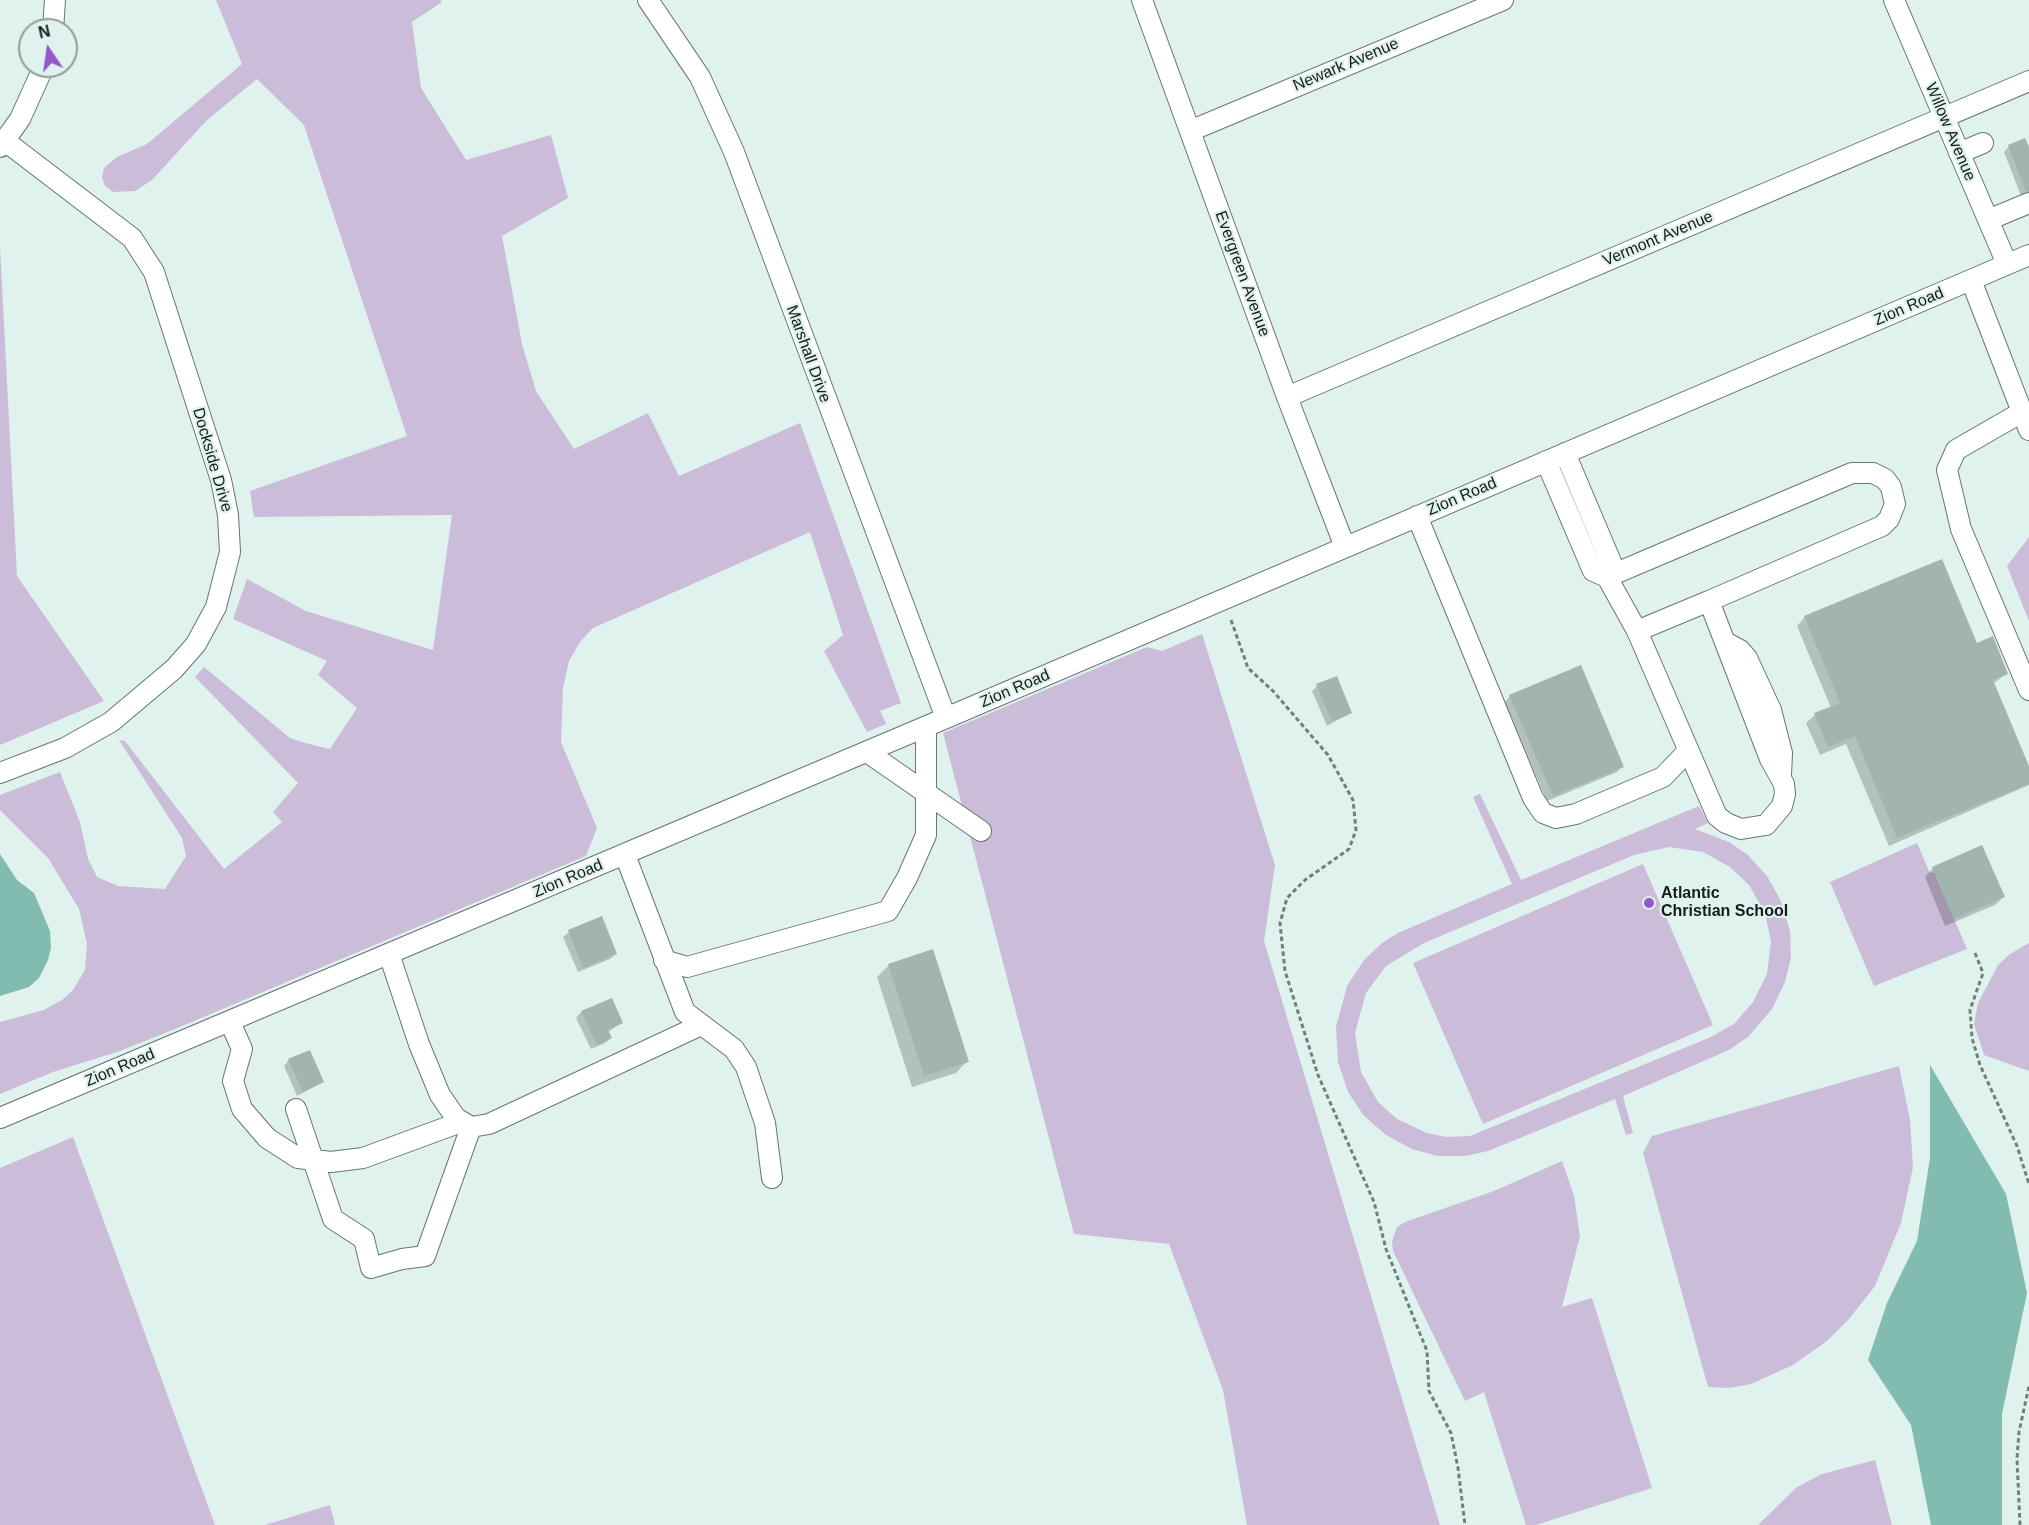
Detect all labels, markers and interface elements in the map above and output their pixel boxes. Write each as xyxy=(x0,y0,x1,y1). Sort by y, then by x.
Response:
north arrow xyxy=(18,18,78,78)
text: N xyxy=(37,22,52,42)
street label: Newark Avenue xyxy=(1290,34,1402,96)
street label: Willow Avenue xyxy=(1921,80,1979,184)
street label: Vermont Avenue xyxy=(1600,207,1716,271)
street label: Evergreen Avenue xyxy=(1210,209,1274,339)
street label: Zion Road xyxy=(1871,284,1947,330)
street label: Marshall Drive xyxy=(781,303,835,405)
street label: Dockside Drive xyxy=(188,406,236,514)
street label: Zion Road xyxy=(1424,474,1500,520)
street label: Zion Road xyxy=(977,666,1053,712)
street label: Zion Road xyxy=(530,856,606,902)
place label: Atlantic Christian School xyxy=(1661,884,1788,922)
marker: Atlantic Christian School xyxy=(1642,896,1656,910)
street label: Zion Road xyxy=(82,1045,158,1091)

